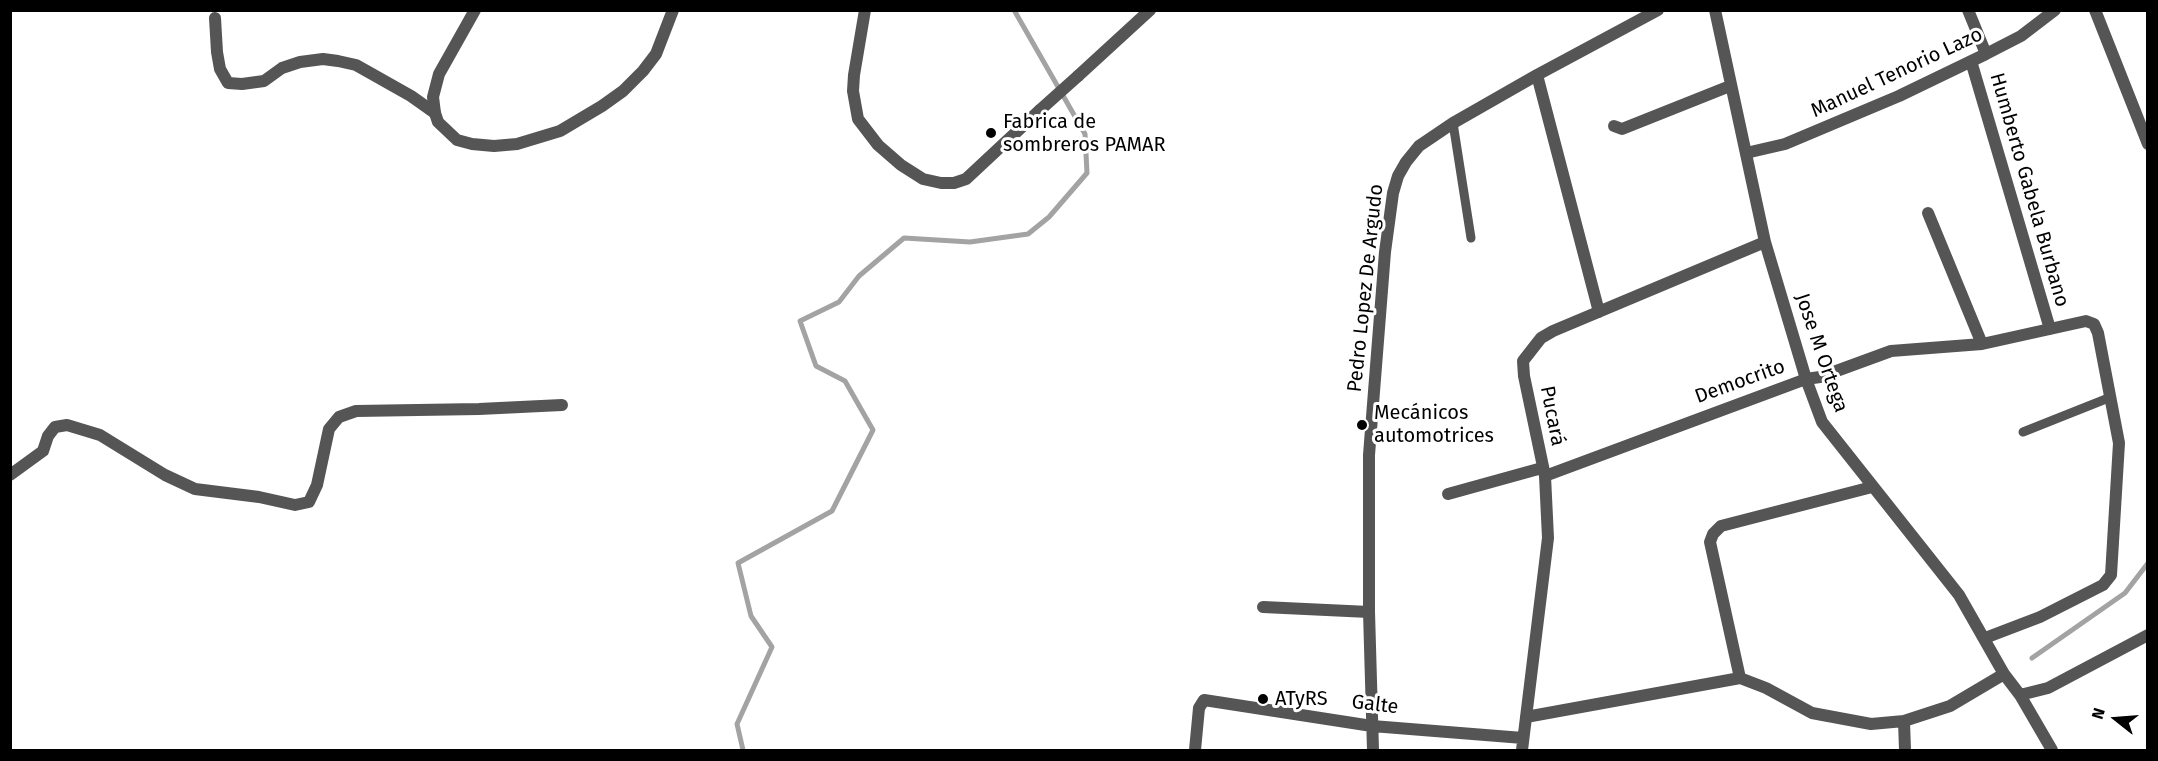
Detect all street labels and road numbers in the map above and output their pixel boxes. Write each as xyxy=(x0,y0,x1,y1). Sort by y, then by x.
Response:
street label: Manuel Tenorio Lazo xyxy=(1807,23,1987,123)
street label: Humberto Gabela Burbano xyxy=(1984,70,2074,310)
street label: Pedro Lopez De Argudo xyxy=(1343,183,1389,393)
street label: Jose M Ortega xyxy=(1789,290,1853,416)
street label: Democrito xyxy=(1692,355,1788,409)
street label: Pucará xyxy=(1534,384,1570,448)
street label: Galte xyxy=(1350,690,1400,720)

